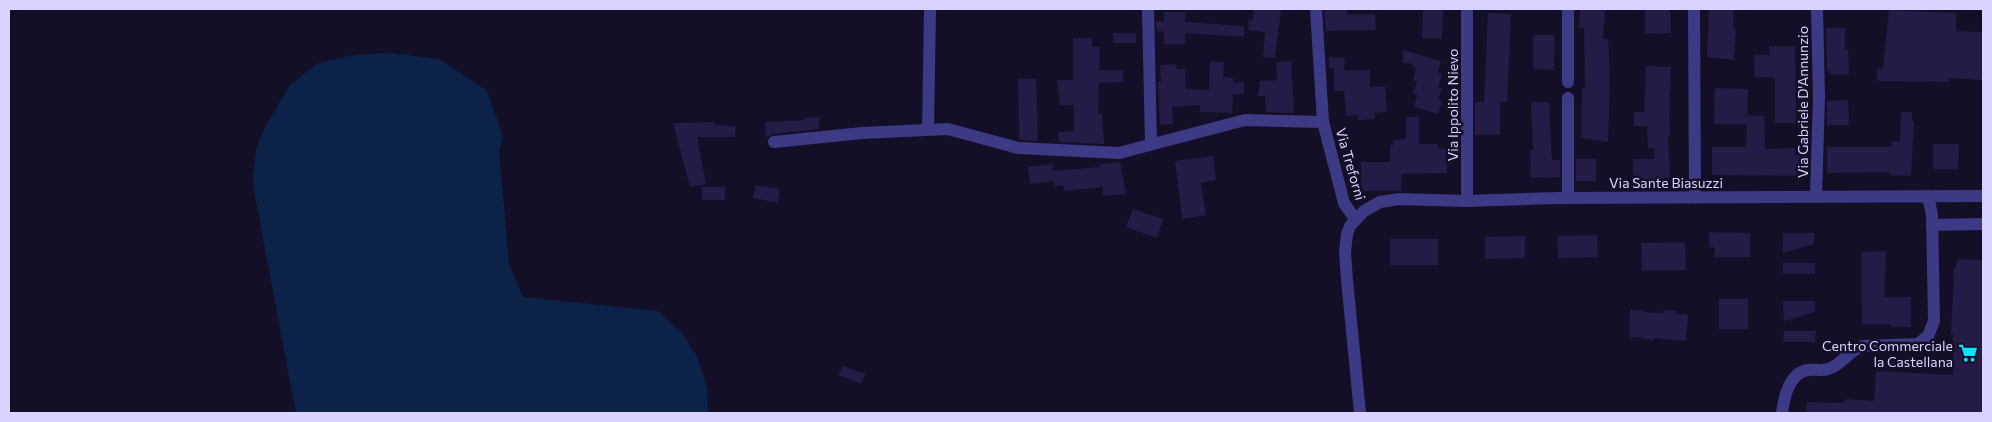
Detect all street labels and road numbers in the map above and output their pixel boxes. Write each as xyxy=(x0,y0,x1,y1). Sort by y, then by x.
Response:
street label: Via Gabriele D'Annunzio xyxy=(1794,26,1811,178)
street label: Via Ippolito Nievo xyxy=(1444,49,1461,161)
street label: Via Treforni xyxy=(1333,126,1369,202)
street label: Via Sante Biasuzzi xyxy=(1609,174,1723,191)

